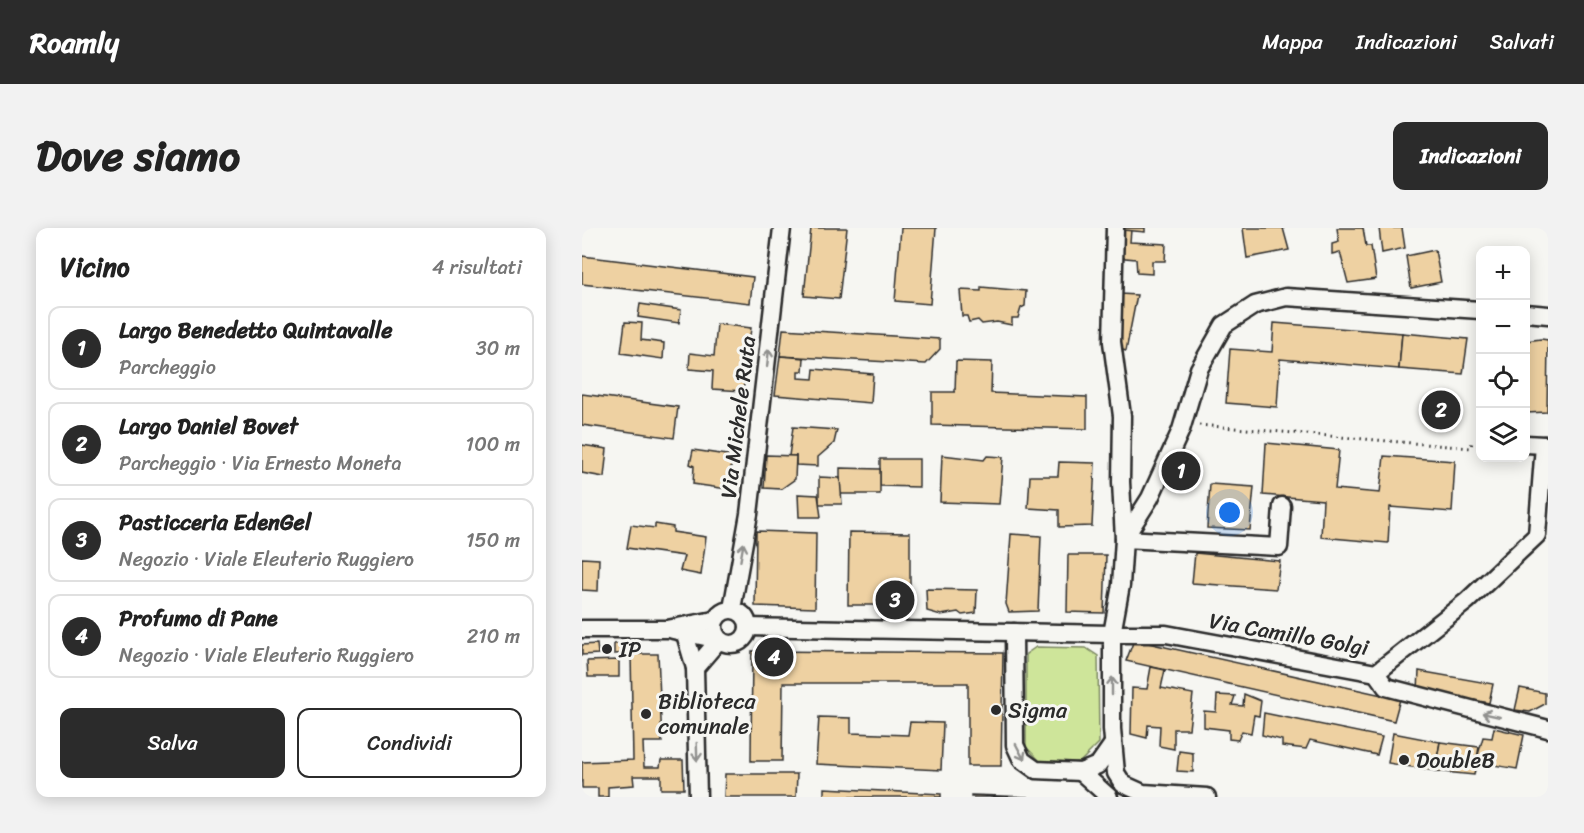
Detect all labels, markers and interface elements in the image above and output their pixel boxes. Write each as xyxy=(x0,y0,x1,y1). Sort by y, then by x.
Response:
text: Roamly xyxy=(30,18,119,67)
text: Mappa xyxy=(1262,23,1323,61)
text: Indicazioni xyxy=(1356,23,1457,61)
text: Salvati xyxy=(1490,23,1554,61)
text: Dove siamo xyxy=(36,119,240,193)
button: Indicazioni xyxy=(1393,122,1548,190)
text: Vicino xyxy=(60,244,130,290)
map controls xyxy=(1476,246,1530,462)
button: + xyxy=(1476,246,1530,300)
text: 4 risultati xyxy=(432,250,522,285)
button: − xyxy=(1476,300,1530,354)
text: Largo Benedetto Quintavalle xyxy=(119,311,393,350)
text: 1 xyxy=(77,331,86,366)
text: 30 m xyxy=(476,331,520,366)
street label: Via Michele Ruta xyxy=(709,333,767,501)
one-way arrow xyxy=(763,349,774,369)
text: Parcheggio xyxy=(119,350,216,385)
button: locate xyxy=(1476,354,1530,408)
pin: 2 xyxy=(1422,388,1460,432)
text: Largo Daniel Bovet xyxy=(119,407,298,446)
button: layers xyxy=(1476,408,1530,462)
text: 2 xyxy=(76,427,87,462)
text: 100 m xyxy=(466,427,520,462)
text: Parcheggio · Via Ernesto Moneta xyxy=(119,446,401,481)
pin: 1 xyxy=(1162,448,1200,494)
your location xyxy=(1215,498,1244,527)
text: Pasticceria EdenGel xyxy=(119,503,311,542)
text: 3 xyxy=(76,523,87,558)
text: 150 m xyxy=(466,523,520,558)
text: Negozio · Viale Eleuterio Ruggiero xyxy=(119,542,414,577)
one-way arrow xyxy=(737,542,748,562)
pin: 3 xyxy=(876,578,914,622)
text: Profumo di Pane xyxy=(119,599,278,638)
street label: Via Camillo Golgi xyxy=(1206,601,1373,667)
text: 4 xyxy=(75,619,88,654)
text: 210 m xyxy=(467,619,520,654)
place label: IP xyxy=(618,630,642,669)
pin: 4 xyxy=(754,634,794,680)
text: Negozio · Viale Eleuterio Ruggiero xyxy=(119,638,414,673)
marker: IP xyxy=(600,642,614,656)
one-way arrow xyxy=(1106,677,1118,697)
place label: Biblioteca comunale xyxy=(658,682,756,746)
place label: Sigma xyxy=(1008,691,1068,730)
marker: Sigma xyxy=(989,703,1003,717)
marker: Biblioteca comunale xyxy=(639,707,653,721)
button: Salva xyxy=(60,708,285,778)
button: Condividi xyxy=(297,708,522,778)
one-way arrow xyxy=(1482,709,1501,721)
place label: DoubleB xyxy=(1416,741,1495,780)
one-way arrow xyxy=(691,742,703,762)
one-way arrow xyxy=(1014,743,1026,761)
marker: DoubleB xyxy=(1397,753,1411,767)

